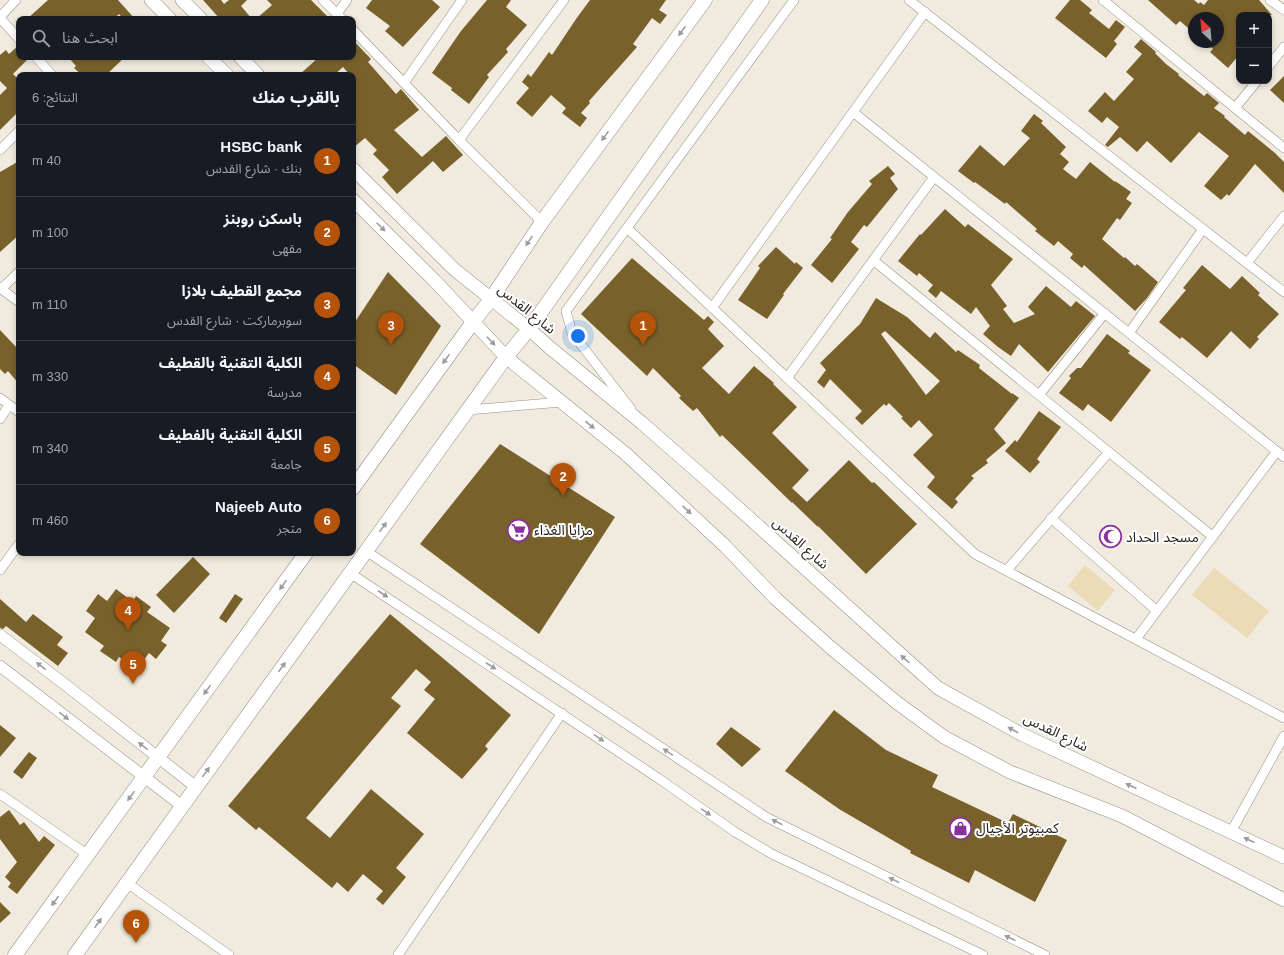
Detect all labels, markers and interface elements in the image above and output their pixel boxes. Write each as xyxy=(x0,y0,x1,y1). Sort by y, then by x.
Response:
north arrow xyxy=(1188,12,1224,48)
map controls xyxy=(1236,12,1272,84)
button: + xyxy=(1236,12,1272,48)
search box xyxy=(16,16,356,60)
one-way arrow xyxy=(678,26,686,37)
icon: search xyxy=(30,27,52,49)
text: ابحث هنا xyxy=(62,29,118,46)
button: − xyxy=(1236,48,1272,84)
text: بالقرب منك xyxy=(252,88,340,107)
text: النتائج: 6 xyxy=(32,90,78,105)
one-way arrow xyxy=(601,131,609,141)
text: HSBC bank xyxy=(220,138,302,155)
text: 40 m xyxy=(32,153,61,168)
text: 1 xyxy=(323,153,331,168)
text: بنك · شارع القدس xyxy=(206,161,302,176)
text: باسكن روبنز xyxy=(223,210,302,227)
one-way arrow xyxy=(376,222,386,232)
text: 100 m xyxy=(32,225,68,240)
text: 2 xyxy=(323,225,331,240)
one-way arrow xyxy=(525,236,533,247)
text: مقهى xyxy=(273,241,302,256)
street label: شارع القدس xyxy=(493,281,559,339)
text: مجمع القطيف بلازا xyxy=(182,282,302,299)
text: 110 m xyxy=(32,297,67,312)
text: 3 xyxy=(323,297,331,312)
pin: 3 xyxy=(378,312,404,345)
pin: 1 xyxy=(630,312,656,345)
text: سوبرماركت · شارع القدس xyxy=(167,313,302,328)
your location xyxy=(568,326,588,346)
one-way arrow xyxy=(486,336,496,346)
text: الكلية التقنية بالقطيف xyxy=(159,354,302,371)
one-way arrow xyxy=(442,354,450,364)
text: 330 m xyxy=(32,369,68,384)
text: 4 xyxy=(323,369,331,384)
text: مدرسة xyxy=(267,385,302,400)
one-way arrow xyxy=(584,420,595,429)
text: الكلية التقنية بالفطيف xyxy=(159,426,302,443)
text: 340 m xyxy=(32,441,68,456)
text: 5 xyxy=(323,441,331,456)
text: جامعة xyxy=(271,457,302,472)
pin: 2 xyxy=(550,463,576,496)
text: Najeeb Auto xyxy=(215,498,302,515)
one-way arrow xyxy=(682,506,692,515)
text: 460 m xyxy=(32,513,68,528)
text: 6 xyxy=(323,513,331,528)
street label: شارع القدس xyxy=(768,514,832,574)
supermarket icon: مزايا الغذاء xyxy=(505,517,531,543)
text: متجر xyxy=(277,521,302,536)
one-way arrow xyxy=(379,522,387,533)
place label: مزايا الغذاء xyxy=(534,522,593,539)
mosque icon: مسجد الحداد xyxy=(1098,524,1124,550)
place label: مسجد الحداد xyxy=(1126,529,1199,545)
one-way arrow xyxy=(279,579,287,590)
one-way arrow xyxy=(378,590,388,598)
pin: 4 xyxy=(115,597,141,630)
pin: 5 xyxy=(120,651,146,684)
one-way arrow xyxy=(901,655,910,664)
one-way arrow xyxy=(35,662,46,670)
one-way arrow xyxy=(278,662,286,672)
one-way arrow xyxy=(486,662,496,670)
one-way arrow xyxy=(203,685,211,695)
street label: شارع القدس xyxy=(1020,710,1091,757)
one-way arrow xyxy=(59,711,69,719)
one-way arrow xyxy=(1007,727,1019,733)
one-way arrow xyxy=(594,734,605,742)
one-way arrow xyxy=(138,741,149,750)
one-way arrow xyxy=(663,748,673,756)
one-way arrow xyxy=(202,767,210,778)
one-way arrow xyxy=(1124,782,1136,788)
one-way arrow xyxy=(127,790,135,801)
one-way arrow xyxy=(701,808,712,816)
shop icon: كمبيوتر الأجيال xyxy=(947,815,973,841)
one-way arrow xyxy=(771,819,783,825)
place label: كمبيوتر الأجيال xyxy=(976,820,1059,837)
one-way arrow xyxy=(1243,837,1254,843)
one-way arrow xyxy=(888,877,899,883)
one-way arrow xyxy=(51,895,59,906)
pin: 6 xyxy=(123,910,149,943)
one-way arrow xyxy=(94,918,102,929)
one-way arrow xyxy=(1004,935,1016,941)

